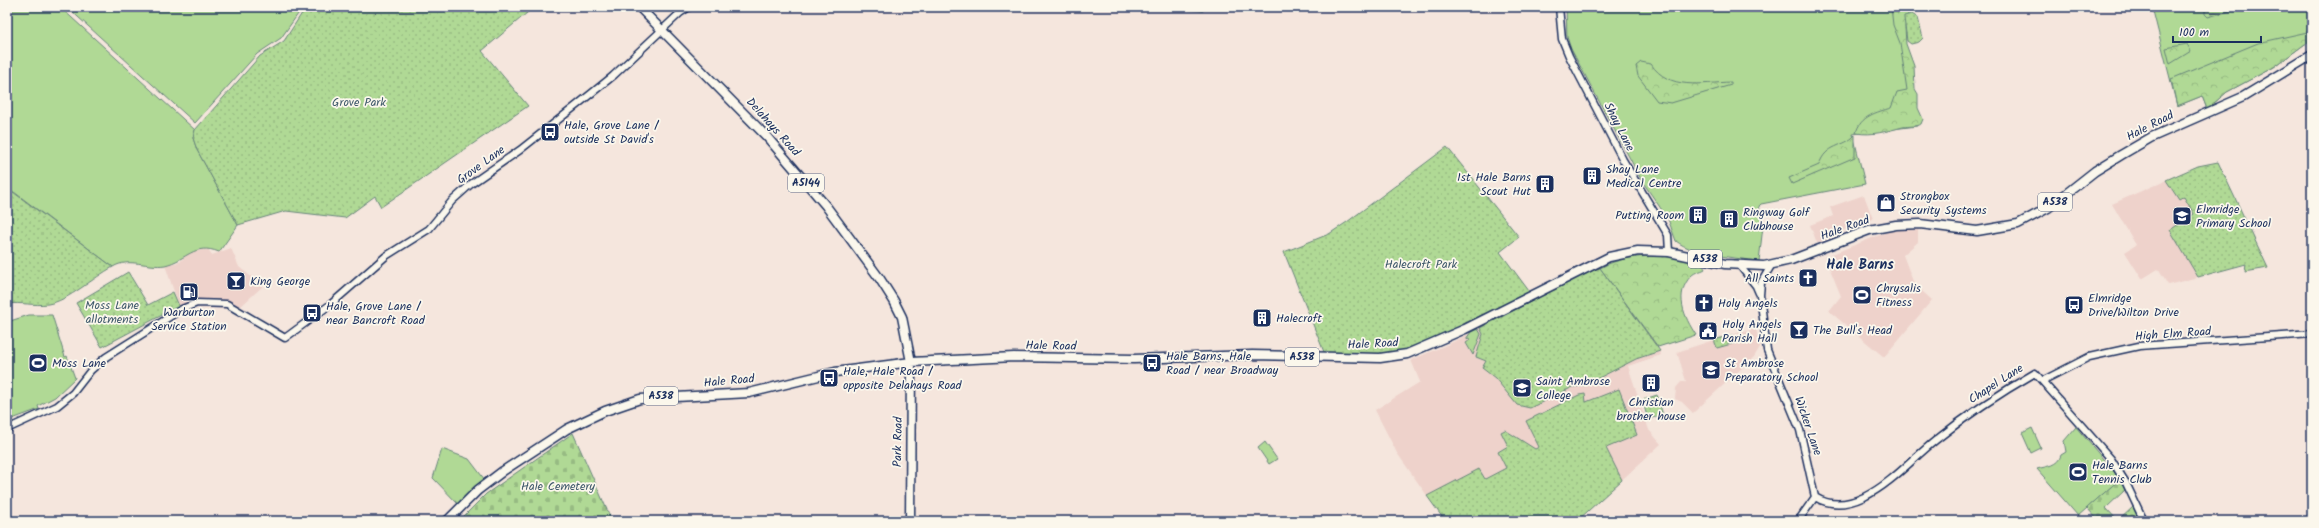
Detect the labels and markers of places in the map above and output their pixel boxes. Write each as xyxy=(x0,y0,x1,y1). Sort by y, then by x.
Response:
place label: Hale, Grove Lane / outside St David's xyxy=(564,116,659,149)
bus stop icon: Hale, Grove Lane / outside St David's xyxy=(539,121,561,143)
place label: Shay Lane Medical Centre xyxy=(1606,160,1682,193)
building icon: Shay Lane Medical Centre xyxy=(1581,165,1603,187)
place label: 1st Hale Barns Scout Hut xyxy=(1457,168,1531,201)
building icon: 1st Hale Barns Scout Hut xyxy=(1534,173,1556,195)
place label: Strongbox Security Systems xyxy=(1900,187,1987,220)
shop icon: Strongbox Security Systems xyxy=(1875,192,1897,214)
place label: Elmridge Primary School xyxy=(2196,200,2271,233)
place label: Ringway Golf Clubhouse xyxy=(1743,203,1811,236)
building icon: Putting Room xyxy=(1687,204,1709,226)
school or university icon: Elmridge Primary School xyxy=(2171,205,2193,227)
place label: Putting Room xyxy=(1615,206,1684,225)
building icon: Ringway Golf Clubhouse xyxy=(1718,208,1740,230)
church icon: All Saints xyxy=(1797,267,1819,289)
place label: All Saints xyxy=(1745,269,1794,288)
bar icon: King George xyxy=(225,270,247,292)
place label: King George xyxy=(250,272,311,291)
place label: Chrysalis Fitness xyxy=(1876,279,1921,312)
fuel station icon: Warburton Service Station xyxy=(178,281,200,303)
sports icon: Chrysalis Fitness xyxy=(1851,284,1873,306)
place label: Elmridge Drive/Wilton Drive xyxy=(2088,289,2179,322)
church icon: Holy Angels xyxy=(1693,292,1715,314)
place label: Holy Angels xyxy=(1718,294,1778,313)
bus stop icon: Elmridge Drive/Wilton Drive xyxy=(2063,294,2085,316)
place label: Hale, Grove Lane / near Bancroft Road xyxy=(326,297,426,330)
bus stop icon: Hale, Grove Lane / near Bancroft Road xyxy=(301,302,323,324)
place label: Warburton Service Station xyxy=(151,303,227,336)
building icon: Halecroft xyxy=(1251,307,1273,329)
place label: Halecroft xyxy=(1276,309,1322,328)
place label: Holy Angels Parish Hall xyxy=(1722,315,1782,348)
bar icon: The Bull's Head xyxy=(1788,319,1810,341)
public building icon: Holy Angels Parish Hall xyxy=(1697,320,1719,342)
place label: The Bull's Head xyxy=(1813,321,1893,340)
place label: Hale Barns, Hale Road / near Broadway xyxy=(1166,347,1279,380)
sports icon: Moss Lane xyxy=(27,352,49,374)
bus stop icon: Hale Barns, Hale Road / near Broadway xyxy=(1141,352,1163,374)
place label: Moss Lane xyxy=(52,354,107,373)
place label: St Ambrose Preparatory School xyxy=(1725,354,1818,387)
school or university icon: St Ambrose Preparatory School xyxy=(1700,359,1722,381)
place label: Hale, Hale Road / opposite Delahays Road xyxy=(843,362,963,395)
bus stop icon: Hale, Hale Road / opposite Delahays Road xyxy=(818,367,840,389)
place label: Saint Ambrose College xyxy=(1536,372,1610,405)
building icon: Christian brother house xyxy=(1640,372,1662,394)
school or university icon: Saint Ambrose College xyxy=(1511,377,1533,399)
place label: Christian brother house xyxy=(1616,393,1686,426)
place label: Hale Barns Tennis Club xyxy=(2092,456,2152,489)
sports icon: Hale Barns Tennis Club xyxy=(2067,461,2089,483)

